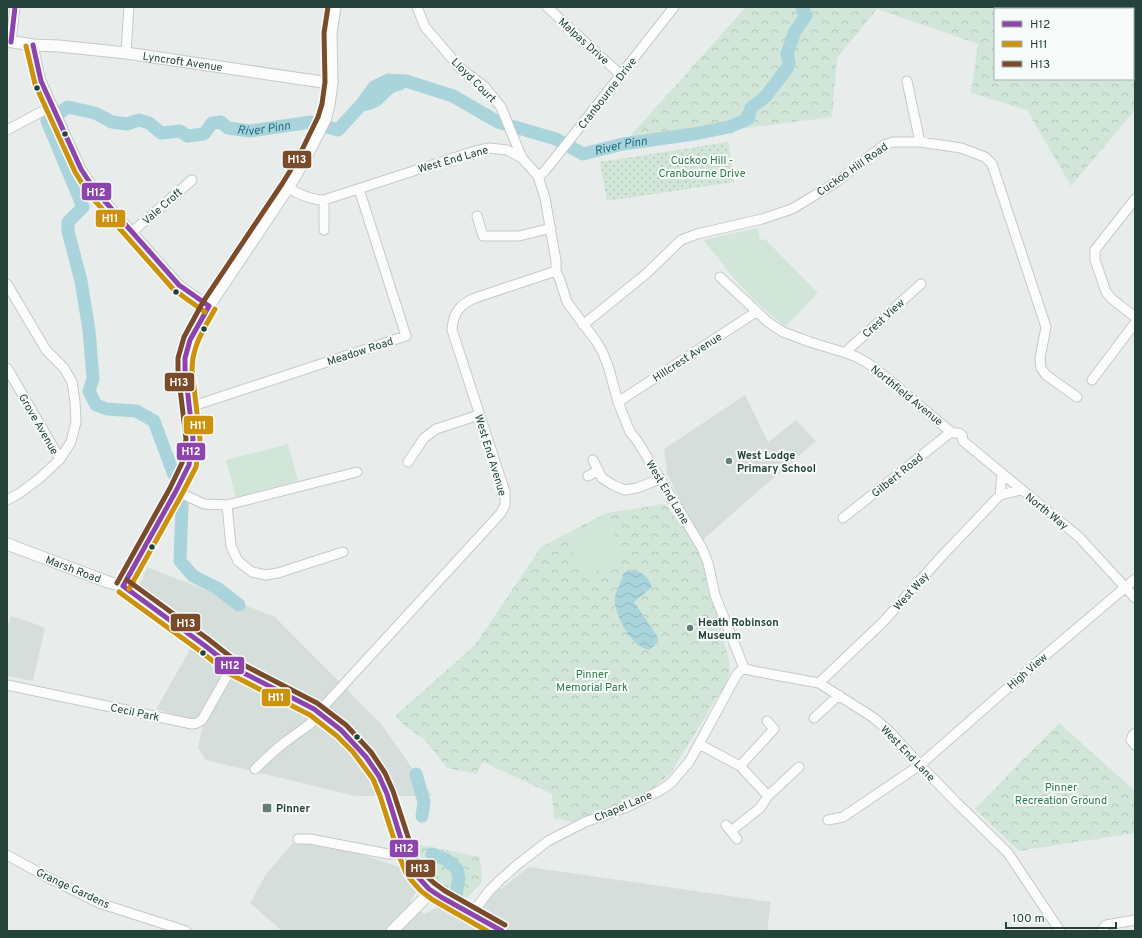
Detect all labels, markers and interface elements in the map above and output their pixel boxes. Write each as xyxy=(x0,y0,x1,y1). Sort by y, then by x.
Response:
legend xyxy=(994,8,1134,80)
street label: Malpas Drive xyxy=(555,15,612,68)
text: H12 xyxy=(1030,17,1050,33)
text: H11 xyxy=(1030,37,1047,53)
street label: Lyncroft Avenue xyxy=(142,50,223,75)
street label: Lloyd Court xyxy=(448,55,499,106)
street label: Cranbourne Drive xyxy=(575,55,640,132)
text: H13 xyxy=(1030,57,1050,73)
unlabelled marker xyxy=(32,83,42,93)
water label: River Pinn xyxy=(236,118,292,140)
unlabelled marker xyxy=(60,129,70,139)
water label: River Pinn xyxy=(593,134,649,160)
street label: Cuckoo Hill Road xyxy=(814,140,891,200)
street label: West End Lane xyxy=(416,143,490,177)
line badge: H13 xyxy=(282,150,312,169)
text: H13 xyxy=(288,153,306,167)
park label: Cuckoo Hill - Cranbourne Drive xyxy=(658,154,746,181)
line badge: H12 xyxy=(81,182,112,201)
text: H12 xyxy=(86,186,106,200)
street label: Vale Croft xyxy=(140,186,186,228)
line badge: H11 xyxy=(95,209,126,228)
text: H11 xyxy=(102,212,118,226)
unlabelled marker xyxy=(171,287,181,297)
street label: Crest View xyxy=(860,296,908,341)
unlabelled marker xyxy=(199,324,209,334)
street label: Hillcrest Avenue xyxy=(650,330,725,385)
street label: Meadow Road xyxy=(325,335,395,369)
street label: Northfield Avenue xyxy=(867,362,945,429)
line badge: H13 xyxy=(164,372,195,392)
text: H13 xyxy=(170,376,188,390)
street label: Grove Avenue xyxy=(15,392,61,458)
street label: West End Avenue xyxy=(471,413,509,498)
line badge: H11 xyxy=(183,415,214,435)
text: H11 xyxy=(190,419,206,433)
line badge: H12 xyxy=(176,442,206,461)
text: H12 xyxy=(181,445,201,459)
place label: West Lodge Primary School xyxy=(737,449,816,476)
street label: Gilbert Road xyxy=(869,451,926,501)
marker: West Lodge Primary School xyxy=(724,456,734,466)
street label: West End Lane xyxy=(642,458,692,527)
street label: North Way xyxy=(1022,490,1071,533)
unlabelled marker xyxy=(147,542,157,552)
street label: Marsh Road xyxy=(43,553,103,587)
street label: West Way xyxy=(891,569,933,614)
line badge: H13 xyxy=(170,613,201,632)
place label: Heath Robinson Museum xyxy=(698,616,779,643)
text: H13 xyxy=(177,617,195,631)
marker: Heath Robinson Museum xyxy=(685,623,695,633)
unlabelled marker xyxy=(198,648,208,658)
street label: High View xyxy=(1005,650,1051,693)
line badge: H12 xyxy=(214,656,245,675)
text: H12 xyxy=(220,659,240,673)
park label: Pinner Memorial Park xyxy=(556,668,628,695)
line badge: H11 xyxy=(261,688,291,707)
text: H11 xyxy=(268,691,284,705)
street label: Cecil Park xyxy=(109,701,161,725)
street label: West End Lane xyxy=(877,723,938,785)
unlabelled marker xyxy=(352,732,362,742)
park label: Pinner Recreation Ground xyxy=(1015,781,1107,808)
street label: Chapel Lane xyxy=(592,788,654,825)
marker: Pinner xyxy=(261,802,273,814)
place label: Pinner xyxy=(276,802,310,816)
line badge: H12 xyxy=(389,839,419,858)
text: H12 xyxy=(394,842,414,856)
line badge: H13 xyxy=(405,859,436,878)
text: H13 xyxy=(411,862,429,876)
street label: Grange Gardens xyxy=(34,866,112,912)
scale bar xyxy=(1006,904,1116,930)
text: 100 m xyxy=(1012,911,1045,927)

